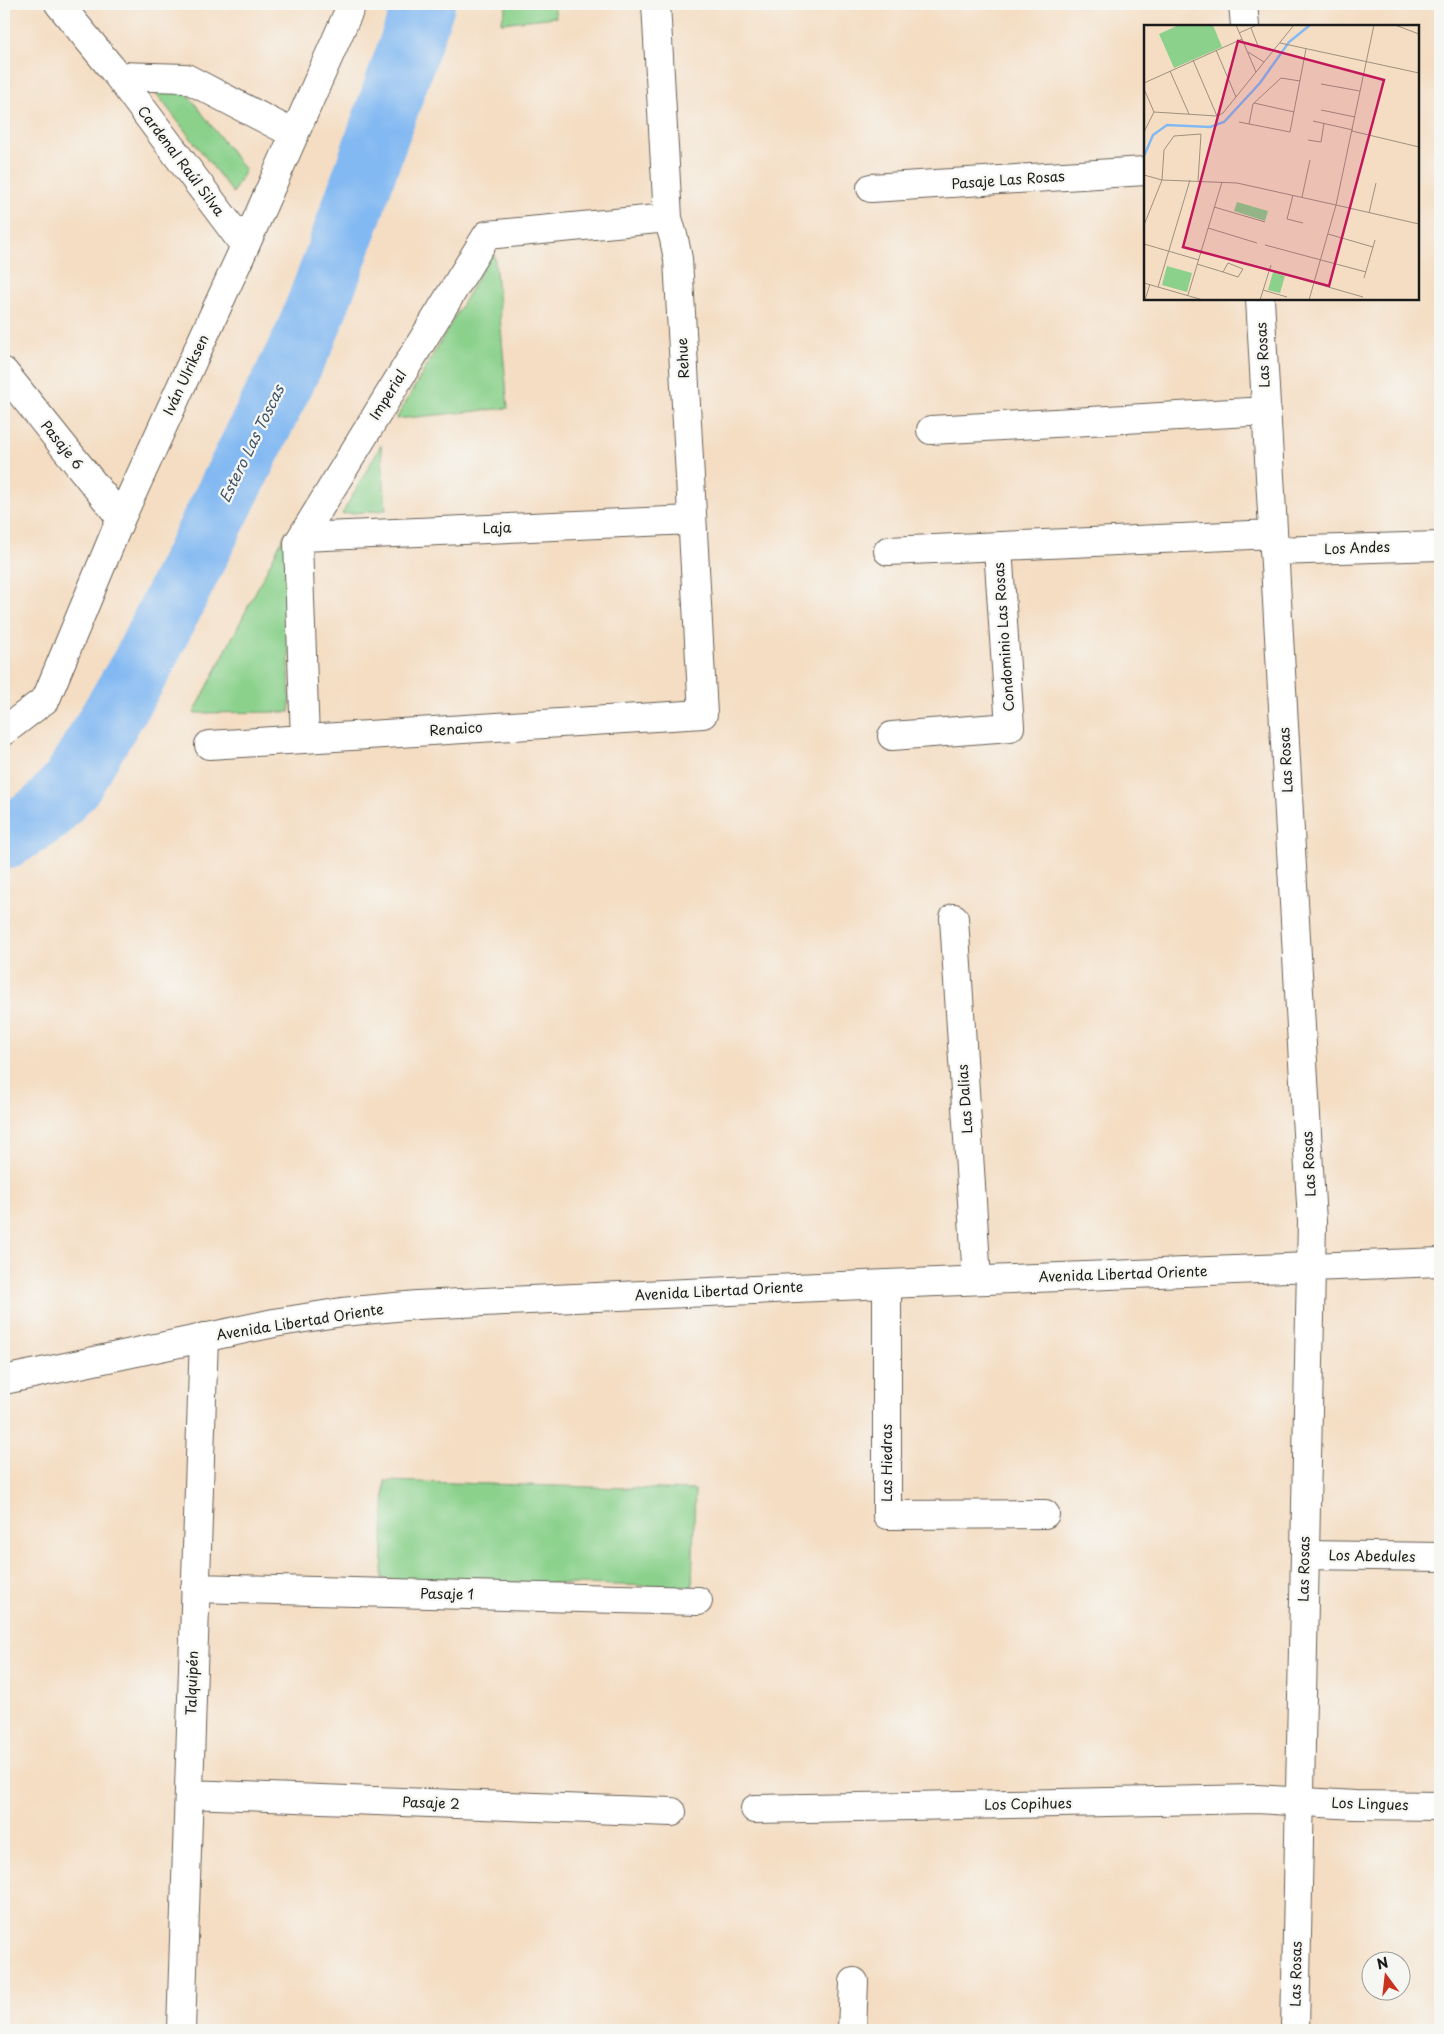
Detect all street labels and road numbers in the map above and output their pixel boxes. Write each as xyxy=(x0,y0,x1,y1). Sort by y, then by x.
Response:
street label: Cardenal Raúl Silva xyxy=(133,101,230,221)
street label: Pasaje Las Rosas xyxy=(951,165,1065,194)
street label: Las Rosas xyxy=(1250,322,1275,388)
street label: Iván Ulriksen xyxy=(158,331,213,419)
street label: Rehue xyxy=(671,337,694,379)
street label: Imperial xyxy=(364,365,411,424)
street label: Pasaje 6 xyxy=(36,416,89,474)
street label: Laja xyxy=(482,516,512,538)
street label: Los Andes xyxy=(1324,536,1390,559)
street label: Condominio Las Rosas xyxy=(988,562,1019,712)
street label: Renaico xyxy=(429,716,484,741)
street label: Las Rosas xyxy=(1273,727,1298,793)
street label: Las Dalias xyxy=(952,1064,977,1134)
street label: Las Rosas xyxy=(1296,1131,1321,1197)
street label: Avenida Libertad Oriente xyxy=(1038,1260,1208,1287)
street label: Avenida Libertad Oriente xyxy=(634,1276,804,1305)
street label: Avenida Libertad Oriente xyxy=(215,1298,385,1345)
street label: Las Hiedras xyxy=(876,1424,897,1502)
street label: Las Rosas xyxy=(1292,1536,1315,1602)
street label: Los Abedules xyxy=(1328,1544,1416,1567)
street label: Pasaje 1 xyxy=(420,1583,474,1604)
street label: Talquipén xyxy=(180,1650,203,1716)
street label: Pasaje 2 xyxy=(402,1791,460,1814)
street label: Los Copihues xyxy=(984,1792,1072,1815)
street label: Los Lingues xyxy=(1331,1792,1409,1815)
street label: Las Rosas xyxy=(1284,1941,1307,2007)

